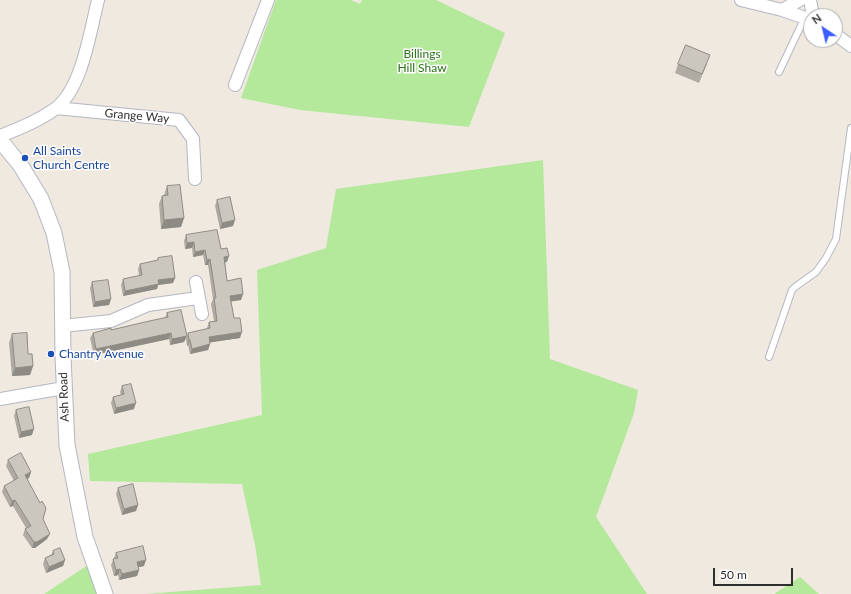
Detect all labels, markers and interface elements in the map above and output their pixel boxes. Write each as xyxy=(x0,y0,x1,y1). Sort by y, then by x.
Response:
north arrow xyxy=(803,8,843,48)
text: N xyxy=(809,11,824,26)
park label: Billings Hill Shaw xyxy=(397,47,447,75)
street label: Grange Way xyxy=(104,106,170,126)
place label: All Saints Church Centre xyxy=(33,144,110,172)
marker: All Saints Church Centre xyxy=(20,153,30,163)
place label: Chantry Avenue xyxy=(59,347,144,361)
marker: Chantry Avenue xyxy=(46,349,56,359)
street label: Ash Road xyxy=(56,372,72,422)
scale bar xyxy=(715,560,795,586)
text: 50 m xyxy=(720,567,747,582)

